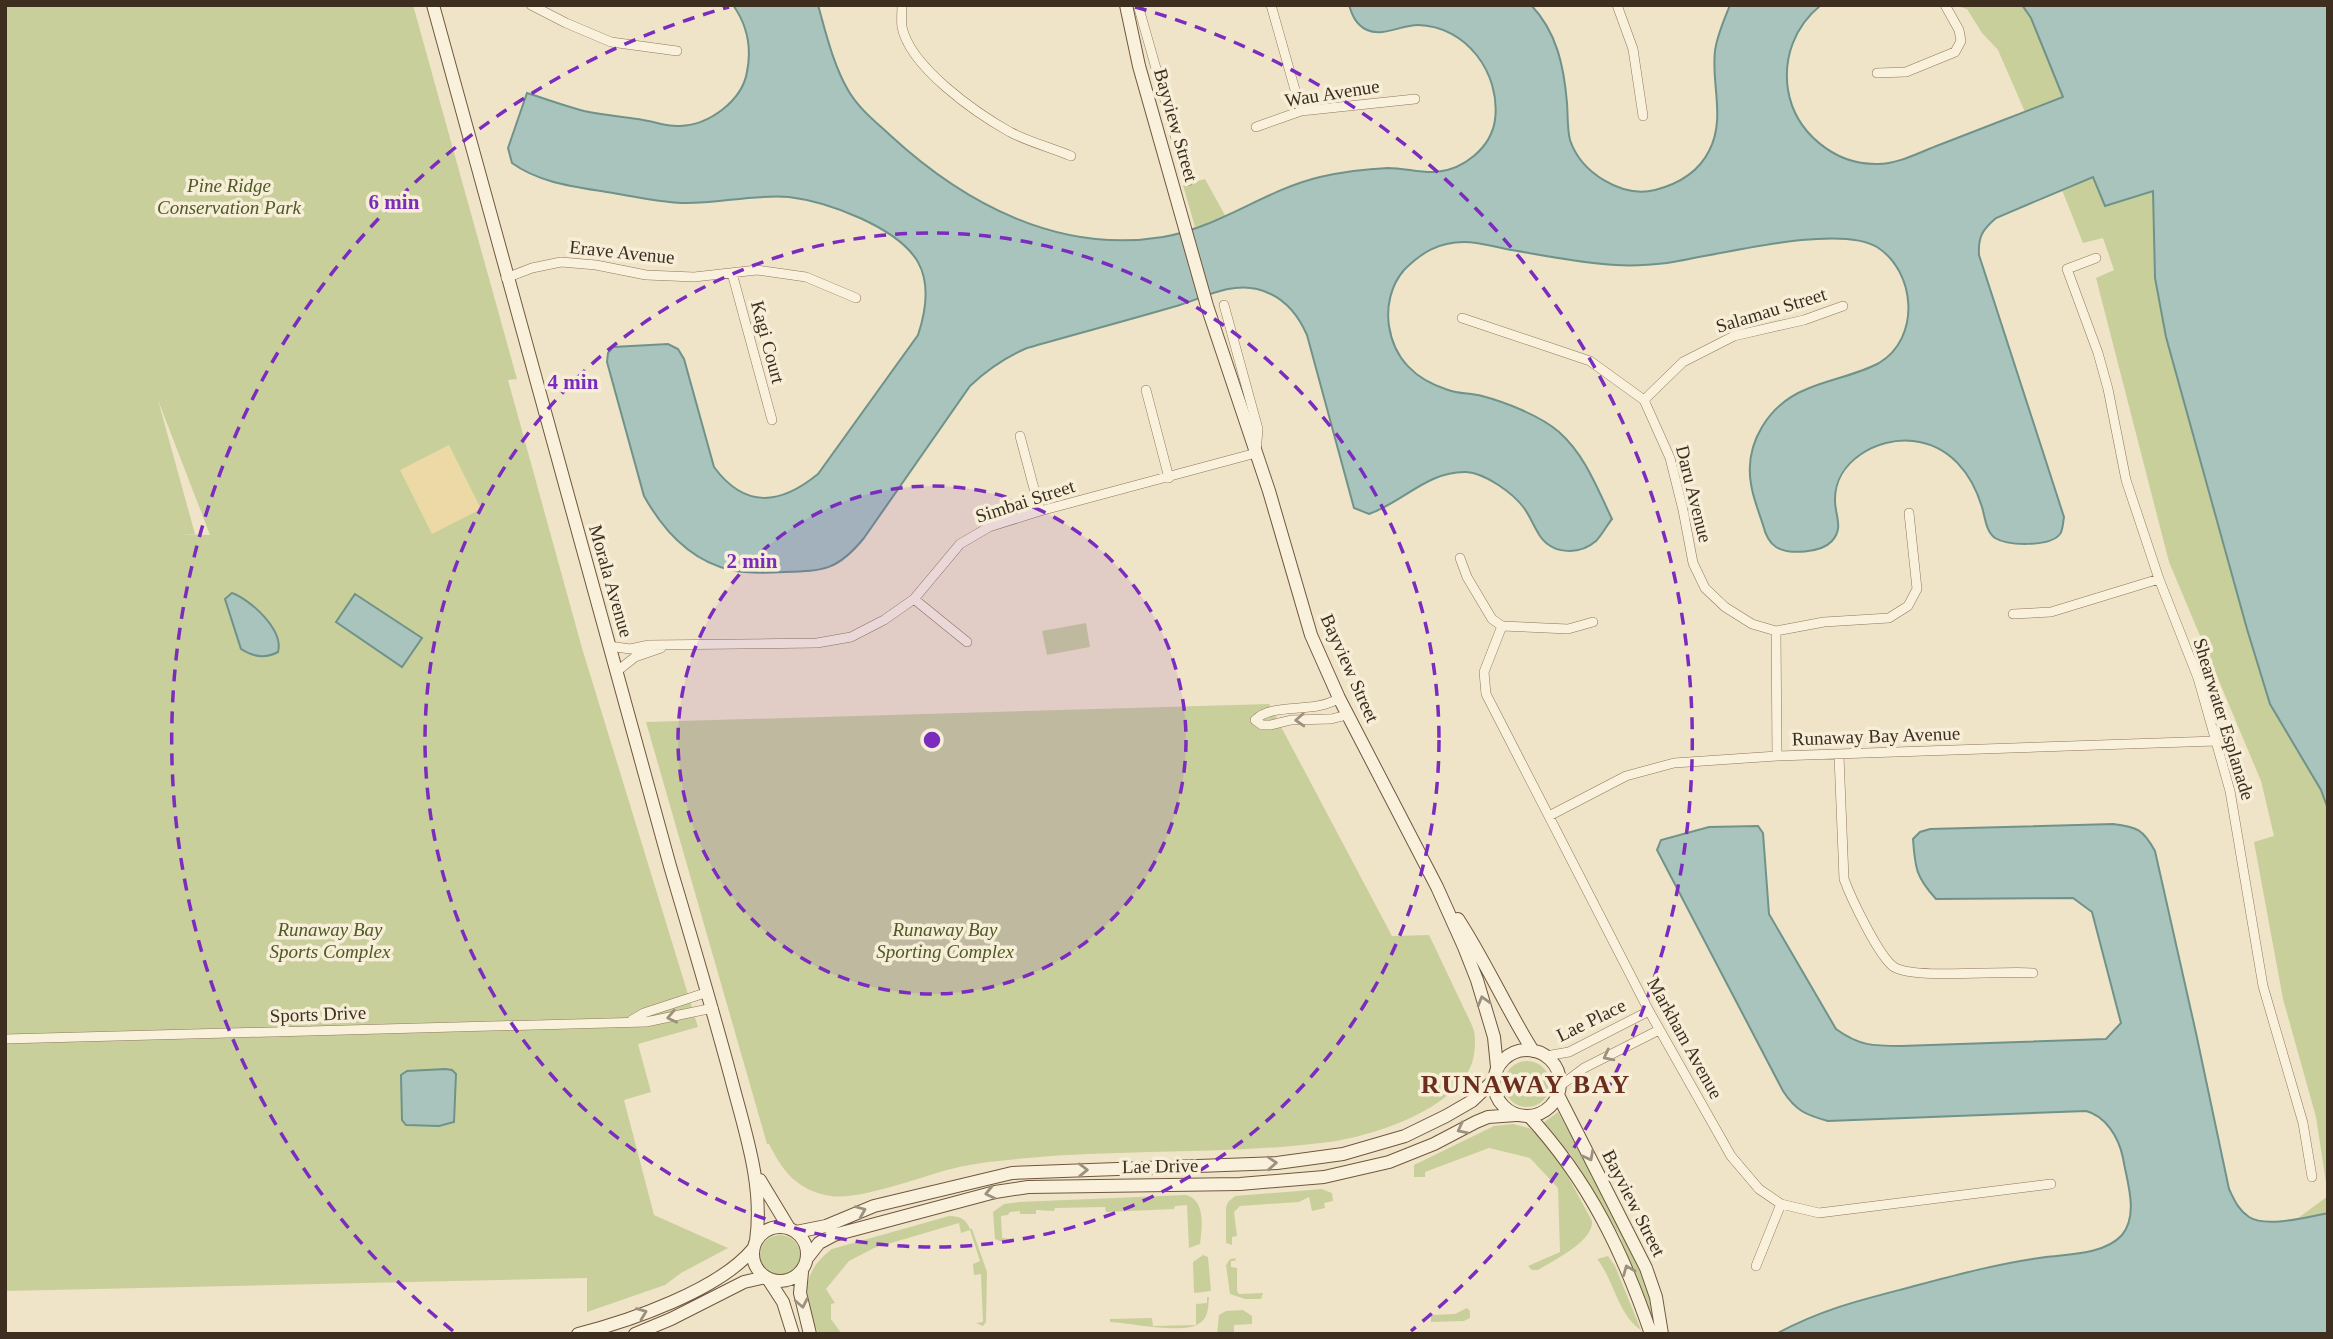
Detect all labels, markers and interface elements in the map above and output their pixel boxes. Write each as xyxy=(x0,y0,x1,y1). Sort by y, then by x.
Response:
street label: Bayview Street xyxy=(1150,66,1202,185)
street label: Wau Avenue xyxy=(1283,75,1381,111)
park label: Pine Ridge Conservation Park xyxy=(157,175,302,218)
text: 6 min xyxy=(369,190,420,214)
street label: Erave Avenue xyxy=(568,236,676,268)
street label: Salamau Street xyxy=(1713,283,1830,337)
street label: Kagi Court xyxy=(747,298,789,386)
text: 4 min xyxy=(548,370,599,394)
street label: Daru Avenue xyxy=(1672,443,1716,545)
street label: Simbai Street xyxy=(973,475,1078,527)
street label: Morala Avenue xyxy=(585,522,637,640)
text: 2 min xyxy=(727,549,778,573)
street label: Bayview Street xyxy=(1317,610,1384,726)
street label: Shearwater Esplanade xyxy=(2189,635,2259,803)
one-way arrow xyxy=(1294,712,1305,727)
street label: Runaway Bay Avenue xyxy=(1791,723,1961,749)
centre of rings xyxy=(920,728,944,752)
park label: Runaway Bay Sports Complex xyxy=(270,919,391,962)
park label: Runaway Bay Sporting Complex xyxy=(876,919,1014,962)
street label: Markham Avenue xyxy=(1643,974,1727,1102)
street label: Lae Place xyxy=(1553,994,1629,1046)
one-way arrow xyxy=(1477,995,1492,1007)
street label: Sports Drive xyxy=(269,1002,367,1026)
one-way arrow xyxy=(666,1009,678,1024)
one-way arrow xyxy=(1603,1047,1615,1061)
district label: RUNAWAY BAY xyxy=(1421,1070,1631,1099)
one-way arrow xyxy=(1457,1121,1469,1135)
street label: Bayview Street xyxy=(1598,1146,1670,1260)
one-way arrow xyxy=(1581,1149,1594,1161)
street label: Lae Drive xyxy=(1122,1155,1198,1177)
one-way arrow xyxy=(1267,1155,1278,1170)
one-way arrow xyxy=(1078,1162,1089,1178)
one-way arrow xyxy=(984,1185,996,1200)
one-way arrow xyxy=(853,1205,866,1219)
one-way arrow xyxy=(1622,1264,1636,1277)
one-way arrow xyxy=(794,1297,809,1309)
one-way arrow xyxy=(636,1307,648,1321)

